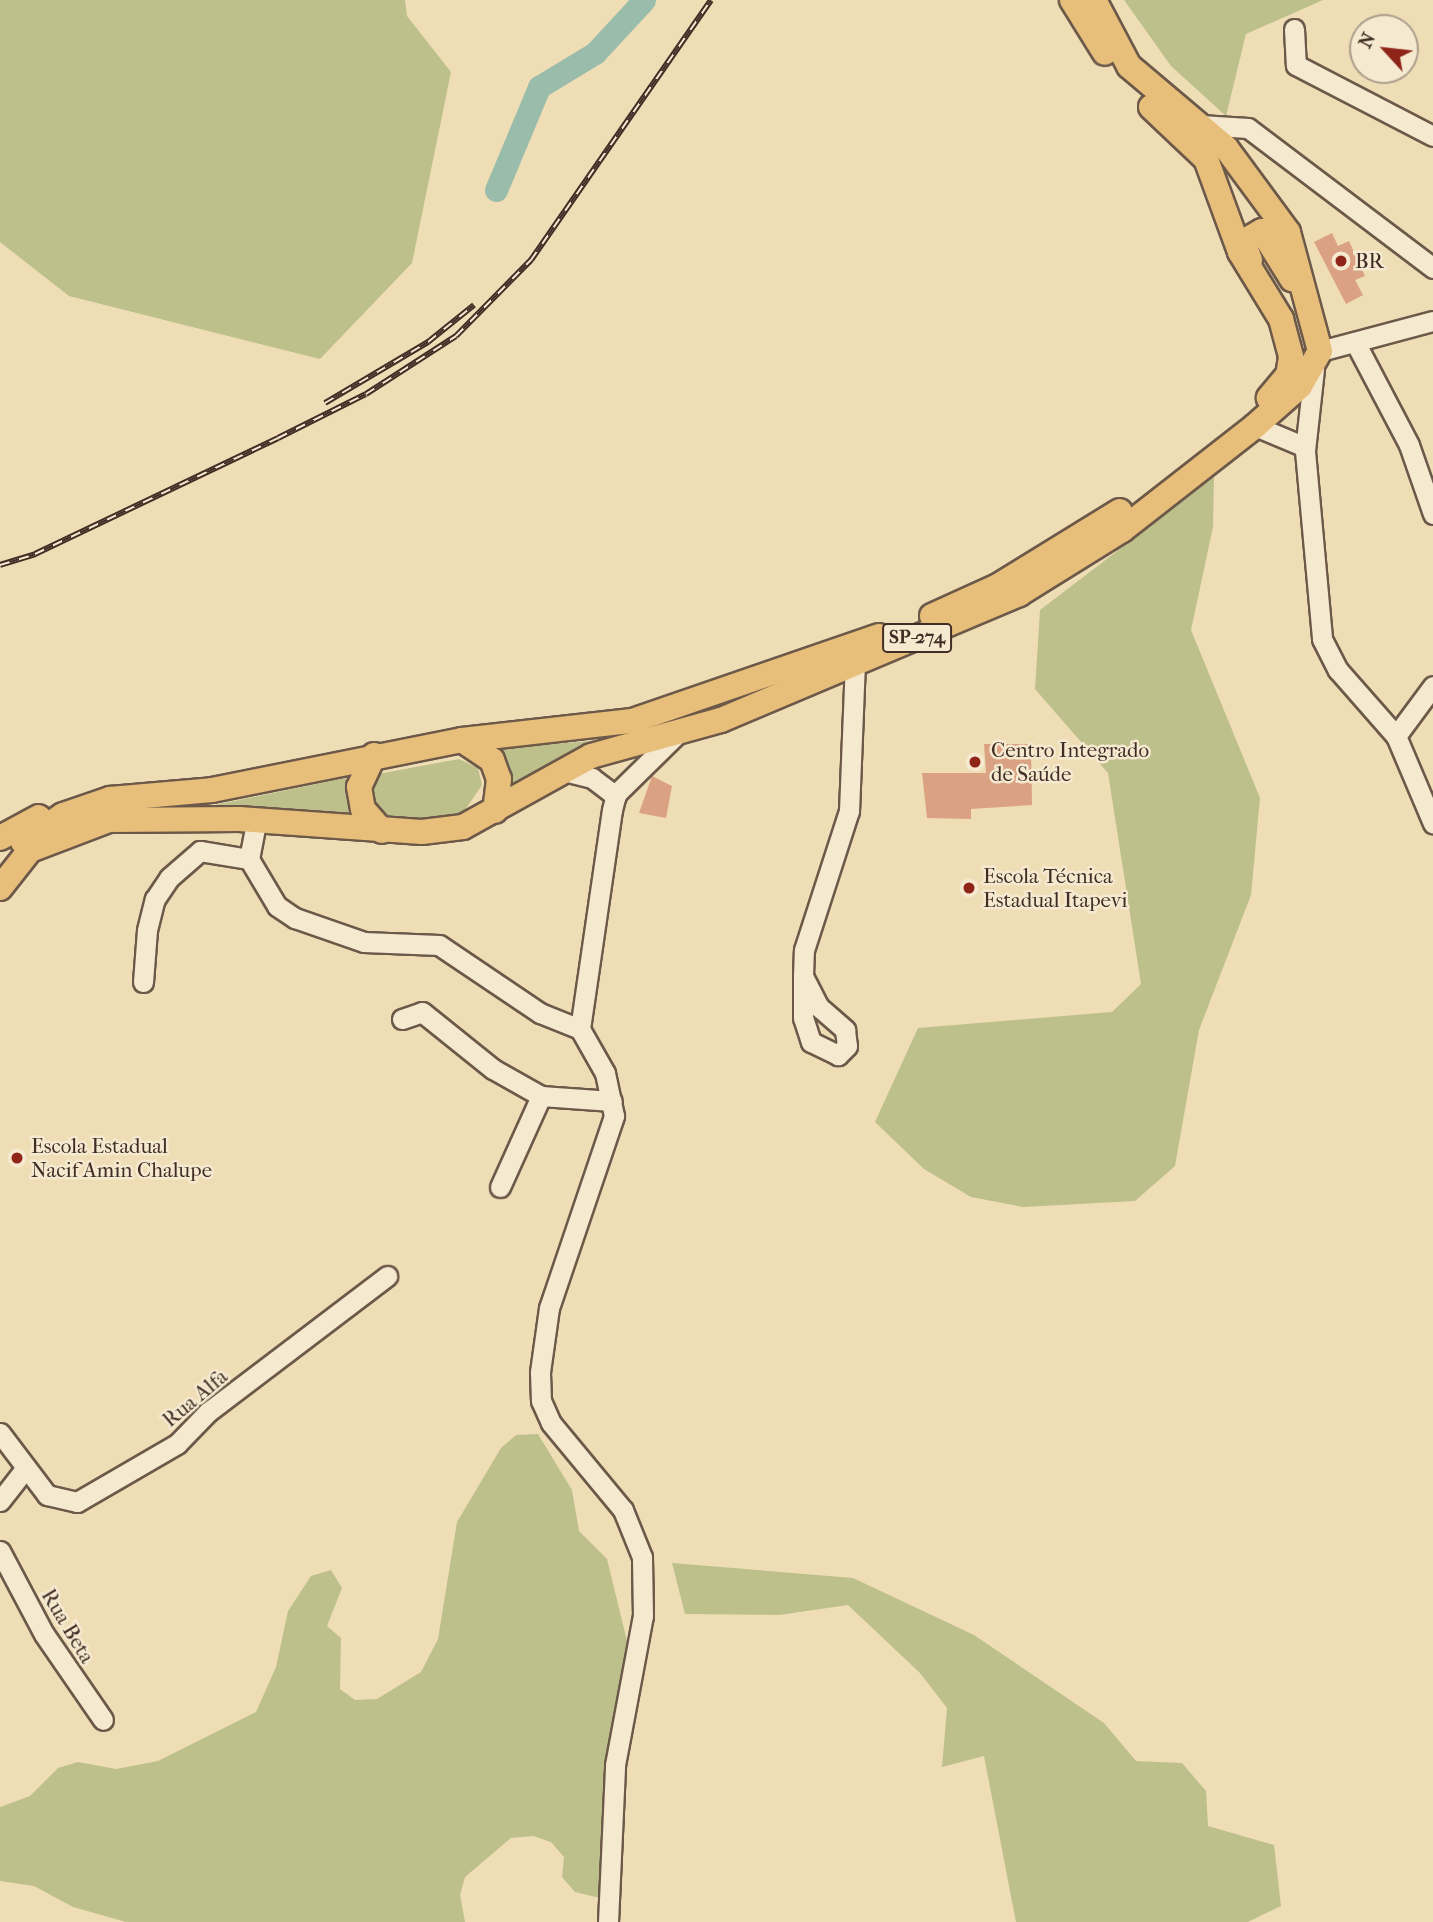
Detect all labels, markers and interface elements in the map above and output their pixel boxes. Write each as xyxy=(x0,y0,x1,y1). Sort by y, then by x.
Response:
north arrow xyxy=(1349,14,1419,84)
text: N xyxy=(1354,29,1380,52)
place label: BR xyxy=(1355,248,1384,274)
marker: BR xyxy=(1333,253,1349,269)
road number: SP-274 xyxy=(882,622,952,653)
place label: Centro Integrado de Saúde xyxy=(991,737,1149,787)
marker: Centro Integrado de Saúde xyxy=(965,752,985,772)
place label: Escola Técnica Estadual Itapevi xyxy=(983,863,1127,913)
marker: Escola Técnica Estadual Itapevi xyxy=(961,880,977,896)
place label: Escola Estadual Nacif Amin Chalupe xyxy=(31,1133,212,1183)
marker: Escola Estadual Nacif Amin Chalupe xyxy=(9,1150,25,1166)
street label: Rua Alfa xyxy=(157,1364,233,1432)
street label: Rua Beta xyxy=(36,1584,100,1668)

